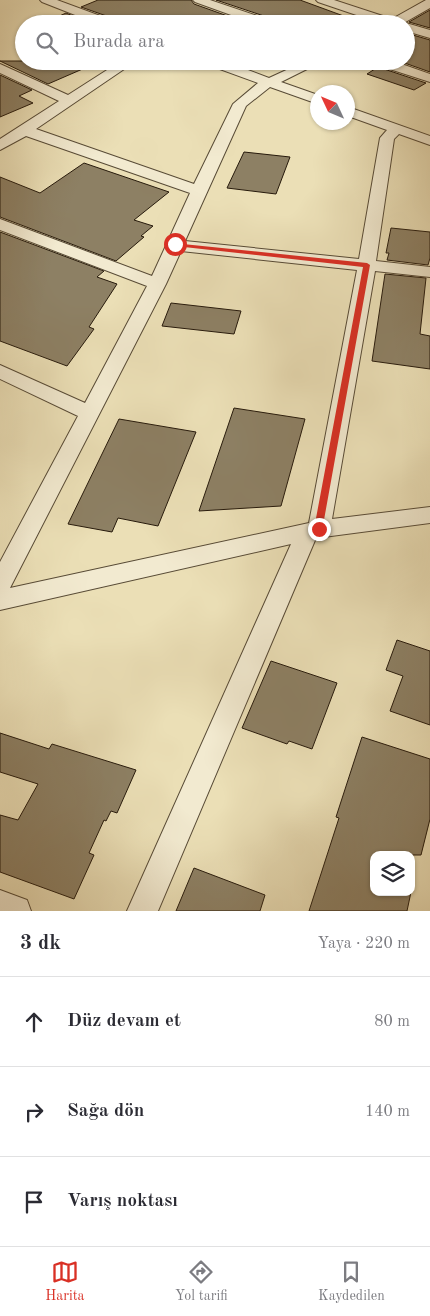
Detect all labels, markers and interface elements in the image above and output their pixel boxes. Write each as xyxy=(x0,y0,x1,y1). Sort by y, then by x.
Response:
search box xyxy=(15,15,415,70)
icon: search xyxy=(33,29,61,57)
text: Burada ara xyxy=(73,33,165,52)
north arrow xyxy=(310,85,355,130)
route start xyxy=(164,233,187,256)
route end xyxy=(308,518,331,541)
map controls xyxy=(370,851,415,896)
button: layers xyxy=(370,851,415,896)
text: 3 dk xyxy=(20,933,61,954)
text: Yaya · 220 m xyxy=(317,936,410,952)
icon: ahead xyxy=(20,1008,48,1036)
text: Düz devam et xyxy=(67,1012,181,1031)
text: 80 m xyxy=(374,1014,410,1030)
icon: right xyxy=(20,1098,48,1126)
text: Sağa dön xyxy=(67,1102,144,1121)
text: 140 m xyxy=(365,1104,410,1120)
icon: arrive xyxy=(20,1188,48,1216)
text: Varış noktası xyxy=(67,1192,178,1211)
tab: Harita xyxy=(45,1258,85,1305)
tab: Yol tarifi xyxy=(175,1258,228,1305)
tab: Kaydedilen xyxy=(318,1258,385,1305)

